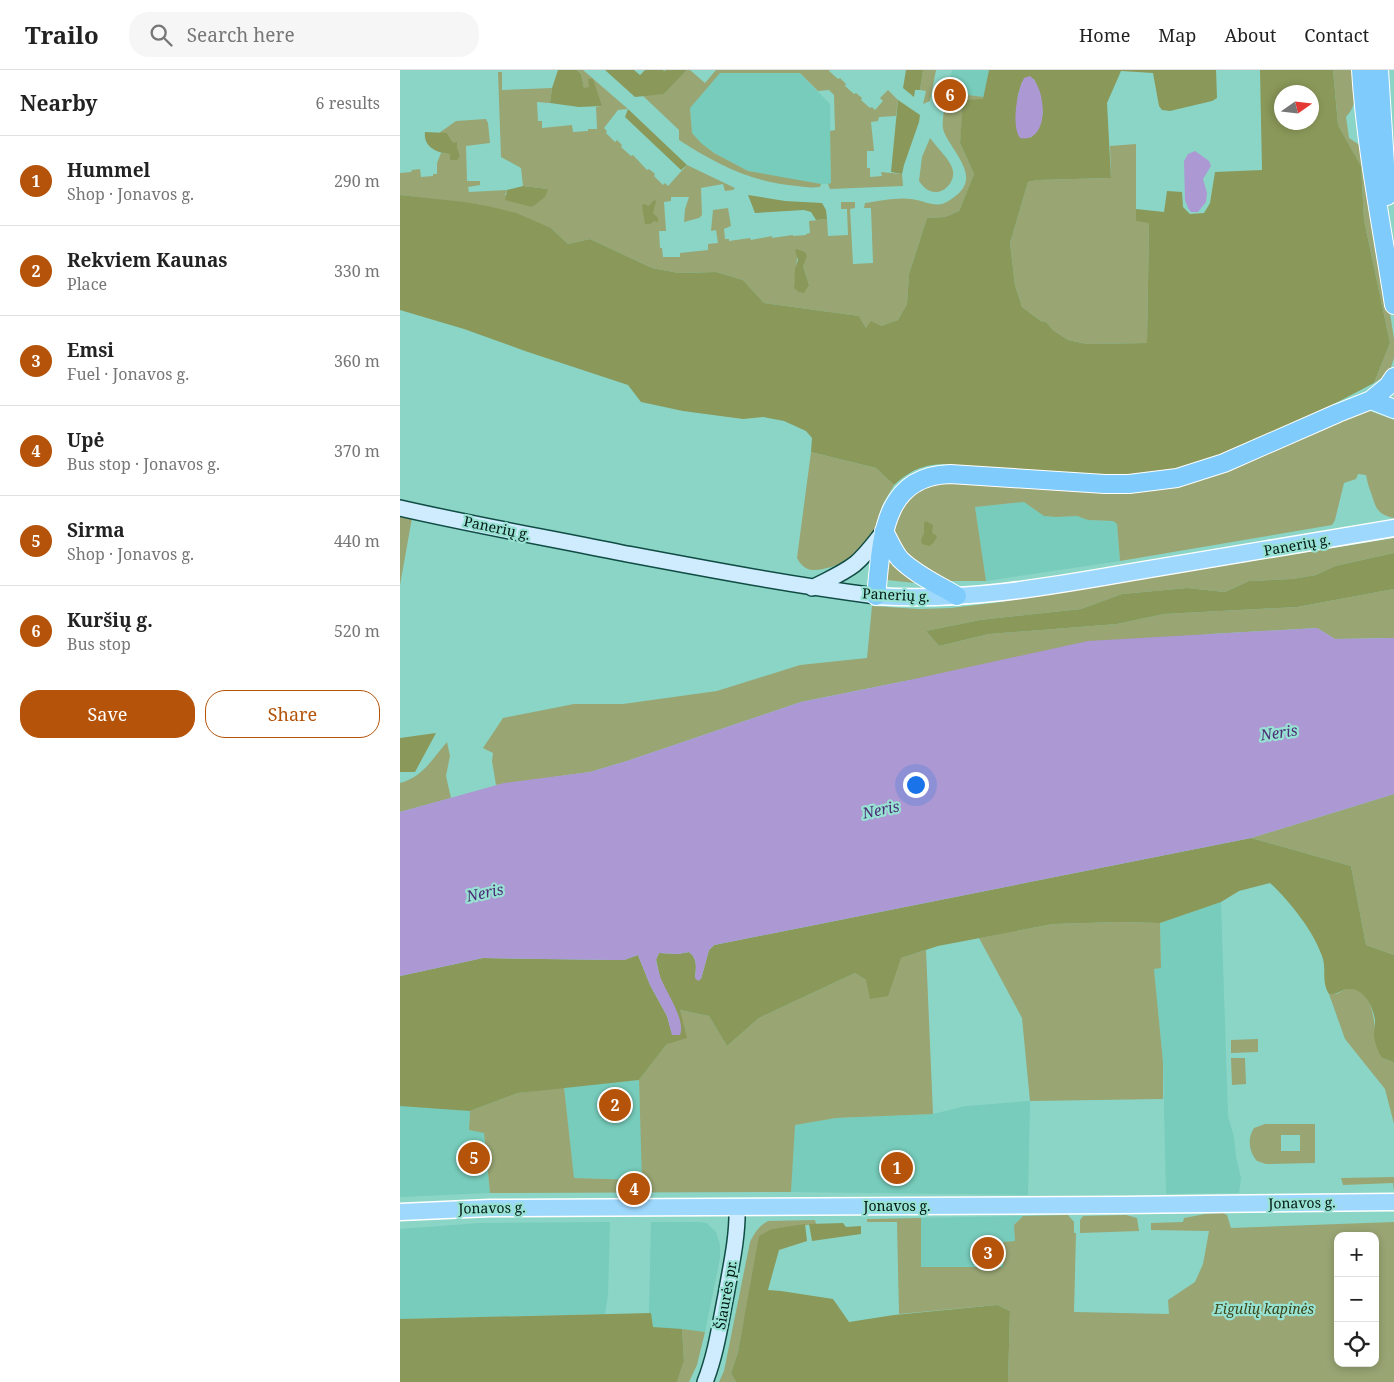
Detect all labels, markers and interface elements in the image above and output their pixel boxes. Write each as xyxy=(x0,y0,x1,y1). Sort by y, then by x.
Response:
search box xyxy=(129,12,479,57)
text: Trailo xyxy=(25,18,99,51)
icon: search xyxy=(147,21,175,49)
text: Search here xyxy=(187,22,295,48)
text: Home xyxy=(1079,23,1130,47)
text: Map xyxy=(1158,23,1196,47)
text: About xyxy=(1224,23,1276,47)
text: Contact xyxy=(1304,23,1369,47)
pin: 6 xyxy=(934,76,966,114)
north arrow xyxy=(1274,85,1319,130)
text: Nearby xyxy=(20,89,98,117)
text: 6 results xyxy=(316,92,380,114)
text: Hummel xyxy=(67,157,150,183)
text: 1 xyxy=(31,170,41,192)
text: 290 m xyxy=(334,170,380,192)
text: Shop · Jonavos g. xyxy=(67,183,194,205)
text: Rekviem Kaunas xyxy=(67,247,227,273)
text: 2 xyxy=(31,260,41,282)
text: 330 m xyxy=(334,260,380,282)
text: Place xyxy=(67,273,107,295)
text: Emsi xyxy=(67,337,114,363)
text: 3 xyxy=(31,350,41,372)
text: 360 m xyxy=(334,350,380,372)
text: Fuel · Jonavos g. xyxy=(67,363,189,385)
text: Upė xyxy=(67,427,104,453)
text: 4 xyxy=(31,440,41,462)
text: 370 m xyxy=(334,440,380,462)
text: Bus stop · Jonavos g. xyxy=(67,453,220,475)
street label: Panerių g. xyxy=(462,511,532,544)
text: Sirma xyxy=(67,517,125,543)
street label: Panerių g. xyxy=(1262,529,1332,560)
text: 5 xyxy=(31,530,41,552)
text: 440 m xyxy=(334,530,380,552)
text: Shop · Jonavos g. xyxy=(67,543,194,565)
street label: Panerių g. xyxy=(862,583,930,606)
text: Kuršių g. xyxy=(67,607,153,633)
text: 6 xyxy=(31,620,41,642)
text: 520 m xyxy=(334,620,380,642)
text: Bus stop xyxy=(67,633,131,655)
button: Save xyxy=(20,690,195,738)
button: Share xyxy=(205,690,380,738)
water label: Neris xyxy=(1258,720,1299,745)
your location xyxy=(903,772,929,798)
water label: Neris xyxy=(859,795,901,823)
water label: Neris xyxy=(463,878,505,906)
pin: 2 xyxy=(599,1086,631,1124)
pin: 5 xyxy=(458,1139,490,1177)
pin: 1 xyxy=(881,1149,913,1187)
pin: 4 xyxy=(618,1170,650,1208)
street label: Jonavos g. xyxy=(1267,1192,1336,1213)
street label: Jonavos g. xyxy=(862,1196,931,1215)
street label: Jonavos g. xyxy=(457,1197,526,1218)
map controls xyxy=(1334,1232,1379,1367)
button: + xyxy=(1334,1232,1379,1277)
pin: 3 xyxy=(972,1234,1004,1272)
street label: Šiaurės pr. xyxy=(710,1259,741,1331)
button: − xyxy=(1334,1277,1379,1322)
park label: Eigulių kapinės xyxy=(1213,1299,1314,1318)
button: locate xyxy=(1334,1322,1379,1367)

